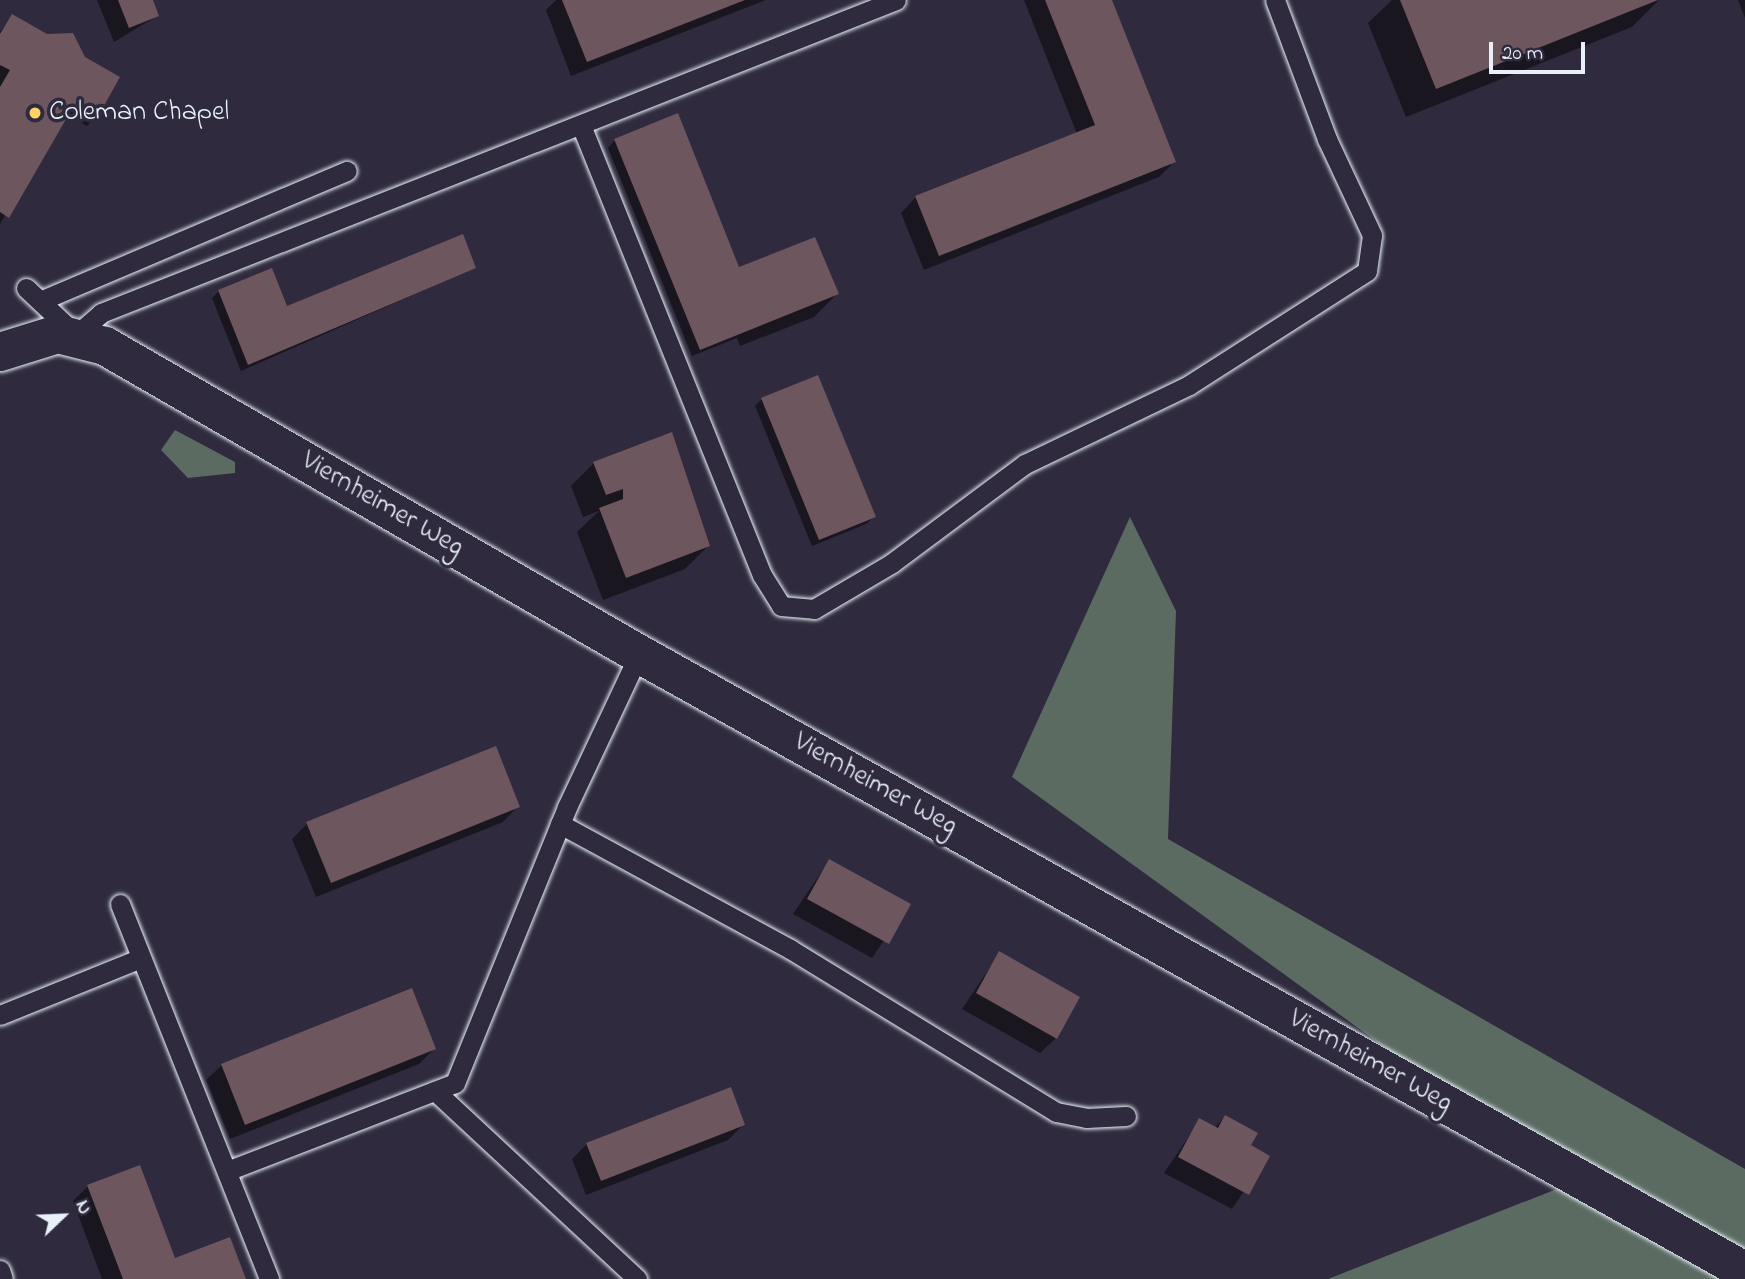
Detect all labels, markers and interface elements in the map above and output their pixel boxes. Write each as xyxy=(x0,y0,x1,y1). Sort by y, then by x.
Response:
scale bar xyxy=(1493,28,1589,72)
text: 20 m xyxy=(1502,39,1543,69)
place label: Coleman Chapel xyxy=(49,96,229,130)
marker: Coleman Chapel xyxy=(27,105,43,121)
street label: Viernheimer Weg xyxy=(295,445,469,565)
street label: Viernheimer Weg xyxy=(787,726,963,844)
street label: Viernheimer Weg xyxy=(1282,1003,1458,1121)
north arrow xyxy=(28,1181,98,1251)
text: N xyxy=(68,1196,98,1219)

